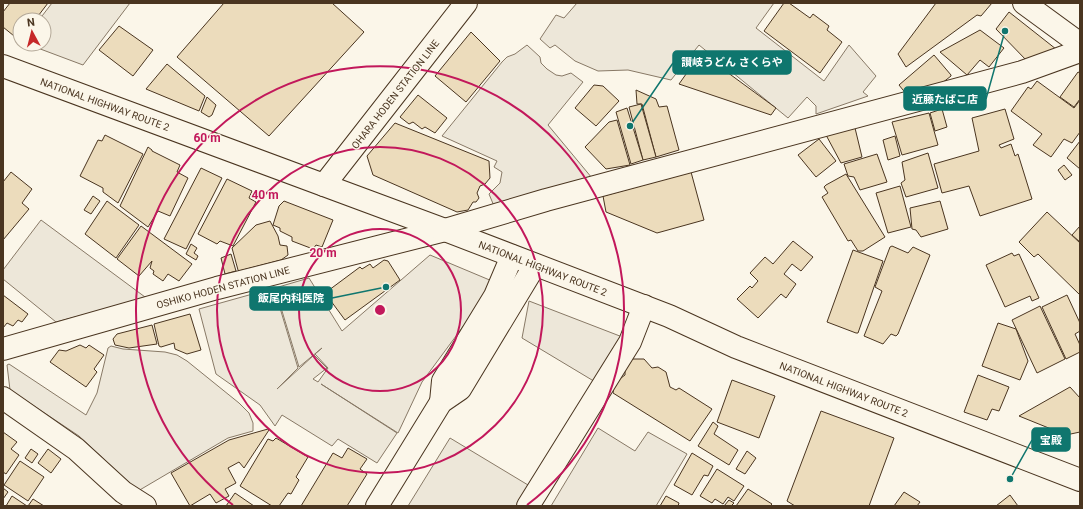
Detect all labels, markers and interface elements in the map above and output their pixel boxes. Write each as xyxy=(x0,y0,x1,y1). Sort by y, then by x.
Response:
north arrow xyxy=(12,12,52,52)
text: N xyxy=(26,16,36,29)
street label: OHARA HODEN STATION LINE xyxy=(349,37,442,151)
callout: 讃岐うどん さくらや xyxy=(673,51,791,74)
text: 讃岐うどん さくらや xyxy=(681,56,783,69)
street label: NATIONAL HIGHWAY ROUTE 2 xyxy=(39,76,171,133)
callout: 近藤たばこ店 xyxy=(904,87,986,110)
text: 近藤たばこ店 xyxy=(912,93,978,106)
text: 60 m xyxy=(193,131,221,145)
text: 40 m xyxy=(251,188,279,202)
street label: NATIONAL HIGHWAY ROUTE 2 xyxy=(477,239,609,298)
text: 20 m xyxy=(309,246,337,260)
street label: OSHIKO HODEN STATION LINE xyxy=(155,264,291,311)
callout: 飯尾内科医院 xyxy=(250,287,332,310)
text: 飯尾内科医院 xyxy=(257,292,324,305)
centre of rings xyxy=(373,303,387,317)
street label: NATIONAL HIGHWAY ROUTE 2 xyxy=(778,360,910,419)
callout: 宝殿 xyxy=(1032,428,1070,451)
text: 宝殿 xyxy=(1040,434,1062,447)

